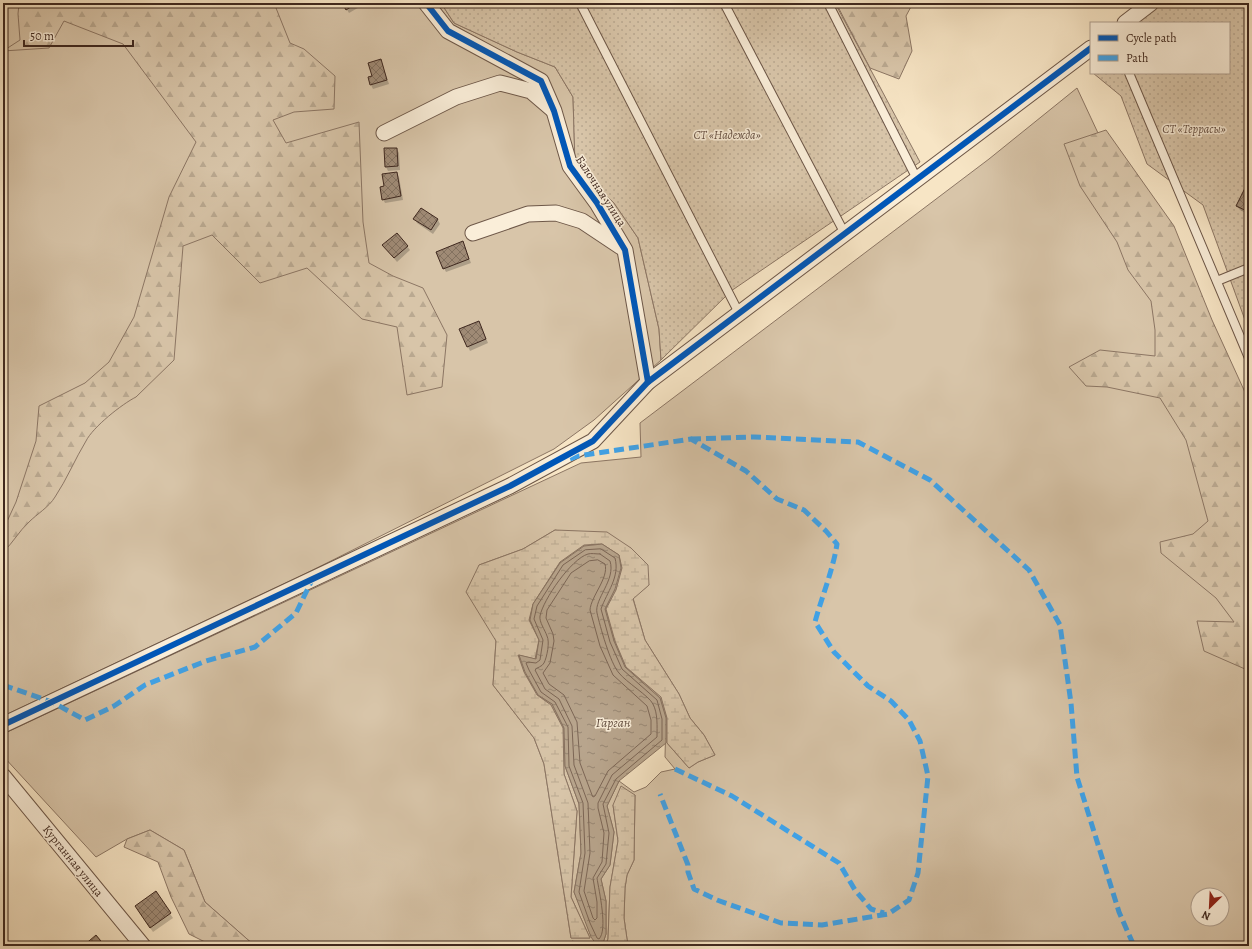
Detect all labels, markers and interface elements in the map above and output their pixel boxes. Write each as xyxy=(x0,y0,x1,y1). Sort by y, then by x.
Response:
scale bar xyxy=(24,22,133,48)
legend xyxy=(1090,22,1230,74)
text: 50 m xyxy=(30,28,54,44)
text: Cycle path xyxy=(1126,30,1177,46)
text: Path xyxy=(1126,50,1149,66)
park label: СТ «Террасы» xyxy=(1162,121,1226,137)
park label: СТ «Надежда» xyxy=(693,127,761,143)
street label: Балочная улица xyxy=(572,152,630,230)
water label: Гарган xyxy=(596,714,631,731)
street label: Курганная улица xyxy=(39,822,107,901)
north arrow xyxy=(1190,887,1230,927)
text: N xyxy=(1199,907,1213,924)

